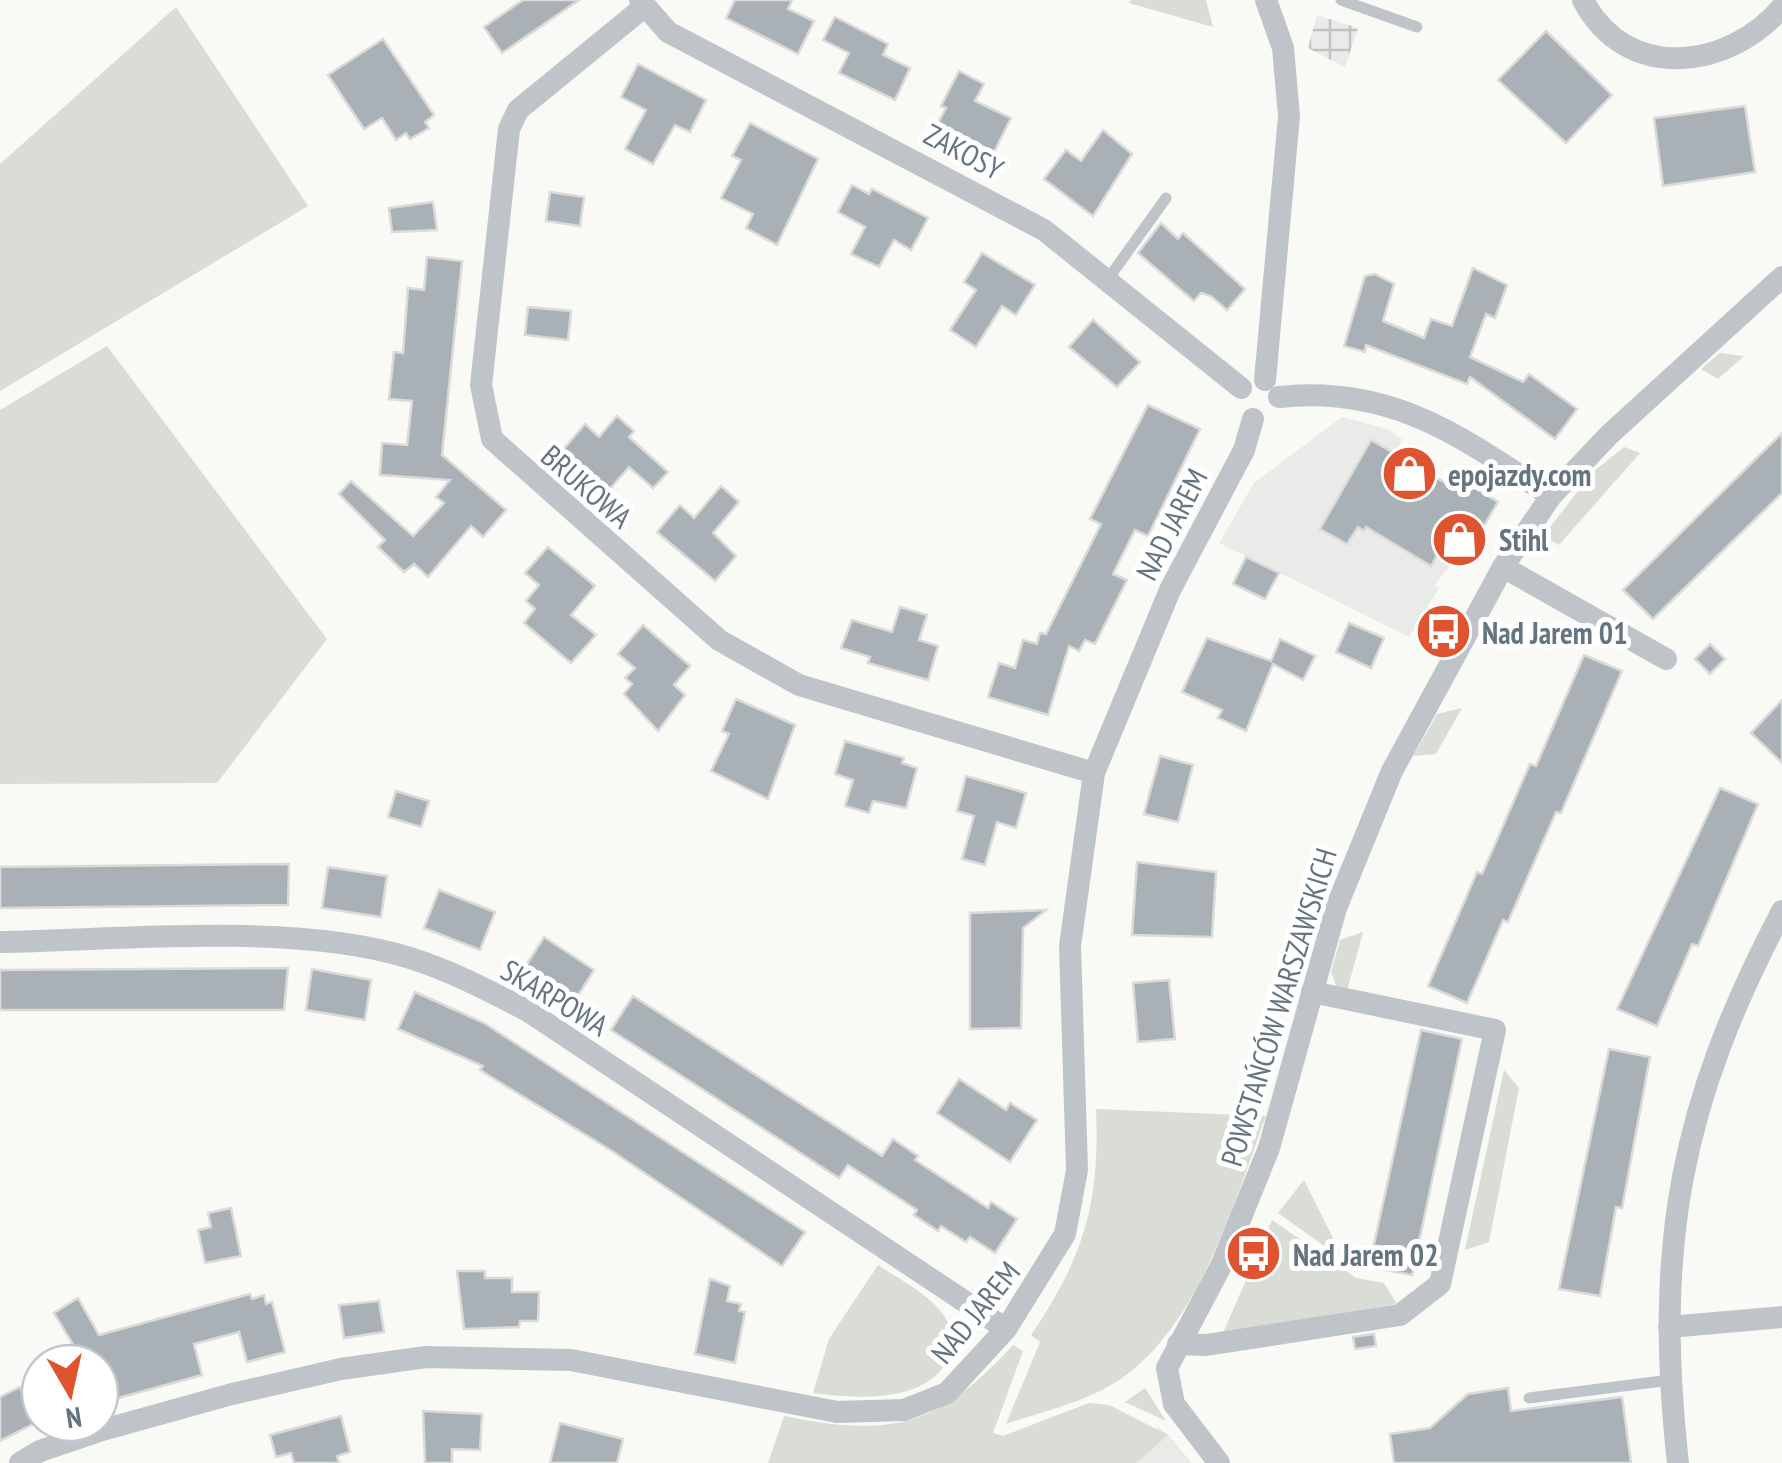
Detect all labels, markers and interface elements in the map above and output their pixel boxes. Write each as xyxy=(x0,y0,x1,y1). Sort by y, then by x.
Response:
street label: ZAKOSY xyxy=(918,114,1011,188)
street label: BRUKOWA xyxy=(533,436,641,537)
shop icon: epojazdy.com xyxy=(1379,444,1439,504)
place label: epojazdy.com xyxy=(1448,455,1591,494)
street label: NAD JAREM xyxy=(1126,462,1216,586)
shop icon: Stihl xyxy=(1430,509,1490,569)
place label: Stihl xyxy=(1499,520,1549,559)
bus stop icon: Nad Jarem 01 xyxy=(1413,602,1473,662)
place label: Nad Jarem 01 xyxy=(1482,613,1628,652)
street label: POWSTAŃCÓW WARSZAWSKICH xyxy=(1211,843,1345,1171)
street label: SKARPOWA xyxy=(494,950,616,1045)
bus stop icon: Nad Jarem 02 xyxy=(1224,1224,1284,1284)
place label: Nad Jarem 02 xyxy=(1293,1235,1439,1274)
street label: NAD JAREM xyxy=(922,1253,1028,1371)
north arrow xyxy=(20,1343,120,1443)
text: N xyxy=(64,1399,84,1438)

